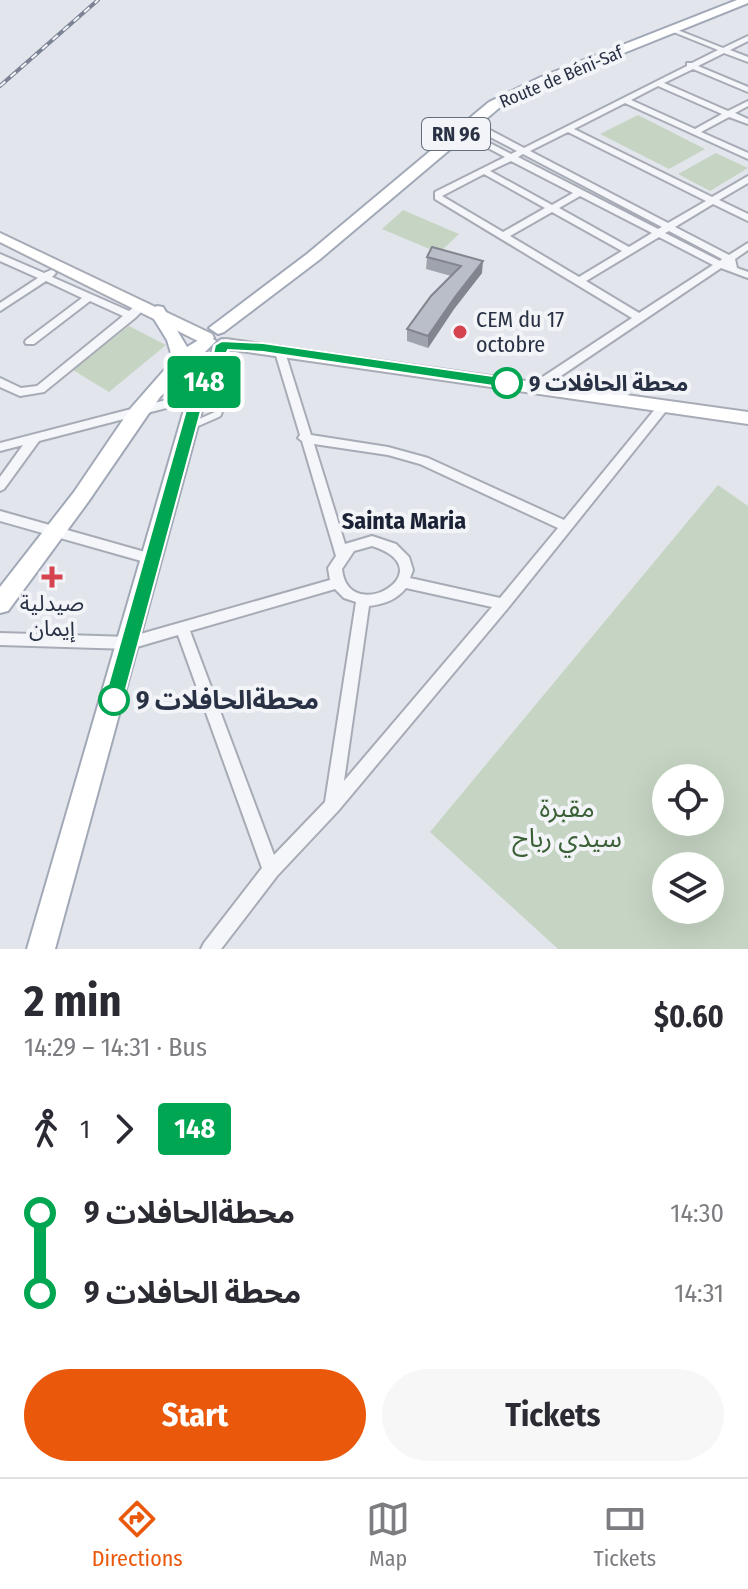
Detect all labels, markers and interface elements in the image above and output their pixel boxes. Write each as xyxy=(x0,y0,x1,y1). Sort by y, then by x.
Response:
street label: Route de Béni-Saf xyxy=(496,41,627,113)
road number: RN 96 xyxy=(422,118,490,150)
place label: CEM du 17 octobre xyxy=(476,306,564,358)
marker: CEM du 17 octobre xyxy=(451,323,469,341)
line badge: 148 xyxy=(158,356,250,408)
text: 148 xyxy=(183,365,225,398)
marker: محطة الحافلات 9 xyxy=(492,368,522,398)
place label: محطة الحافلات 9 xyxy=(529,370,688,397)
district label: Sainta Maria xyxy=(342,507,466,535)
marker: صيدلية إيمان xyxy=(43,568,61,586)
place label: صيدلية إيمان xyxy=(20,590,84,643)
marker: محطةالحافلات 9 xyxy=(99,685,129,715)
place label: محطةالحافلات 9 xyxy=(136,685,319,716)
map controls xyxy=(652,764,724,924)
button: locate xyxy=(652,764,724,836)
park label: مقبرة سيدي رباح xyxy=(512,793,622,858)
button: layers xyxy=(652,852,724,924)
text: 2 min xyxy=(24,975,122,1028)
text: $0.60 xyxy=(654,999,724,1035)
text: 14:29 – 14:31 · Bus xyxy=(24,1032,207,1063)
icon: walk xyxy=(24,1107,68,1151)
icon: forward xyxy=(102,1107,146,1151)
text: 148 xyxy=(174,1112,215,1145)
text: 1 xyxy=(80,1114,90,1145)
text: محطةالحافلات 9 xyxy=(84,1195,295,1231)
text: 14:30 xyxy=(670,1198,724,1229)
text: محطة الحافلات 9 xyxy=(84,1275,301,1311)
text: 14:31 xyxy=(674,1278,724,1309)
button: Start xyxy=(24,1369,366,1461)
button: Tickets xyxy=(382,1369,724,1461)
tab: Directions xyxy=(92,1497,183,1572)
tab: Map xyxy=(366,1497,410,1572)
tab: Tickets xyxy=(594,1497,656,1572)

